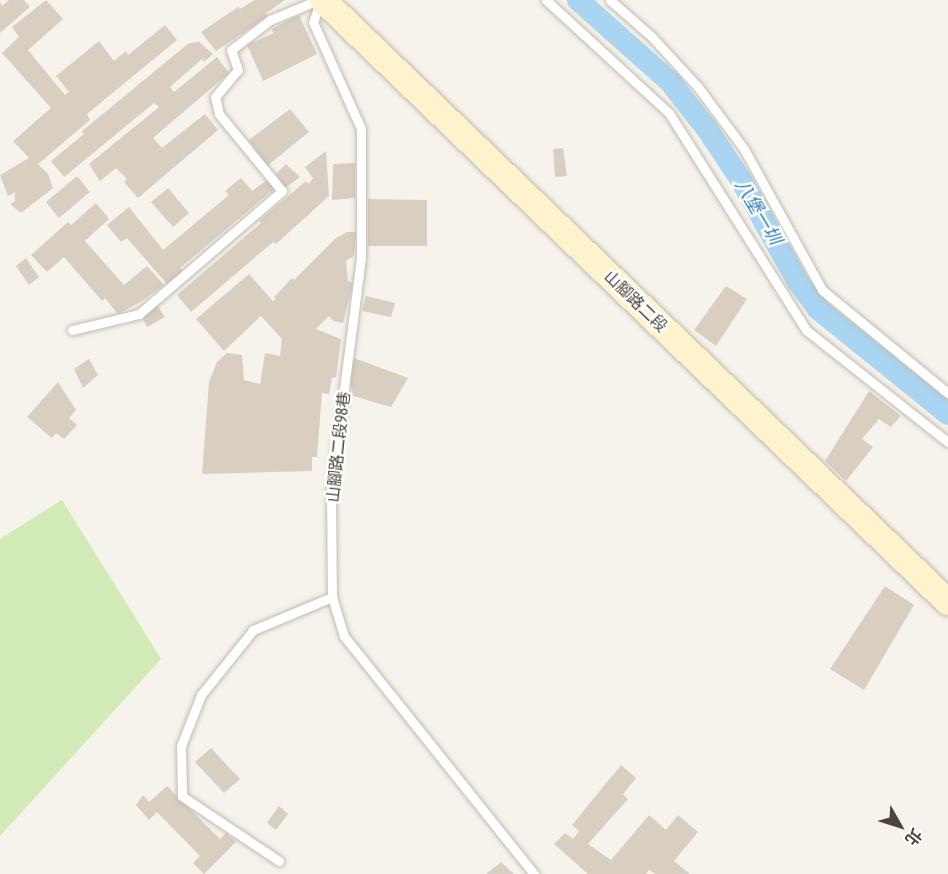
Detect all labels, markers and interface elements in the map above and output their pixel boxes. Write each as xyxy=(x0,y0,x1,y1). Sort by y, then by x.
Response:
water label: 八堡一圳 xyxy=(730,176,786,248)
street label: 山腳路二段 xyxy=(601,266,671,336)
street label: 山腳路二段98巷 xyxy=(323,391,353,503)
north arrow xyxy=(870,796,930,856)
text: 北 xyxy=(902,825,926,849)

